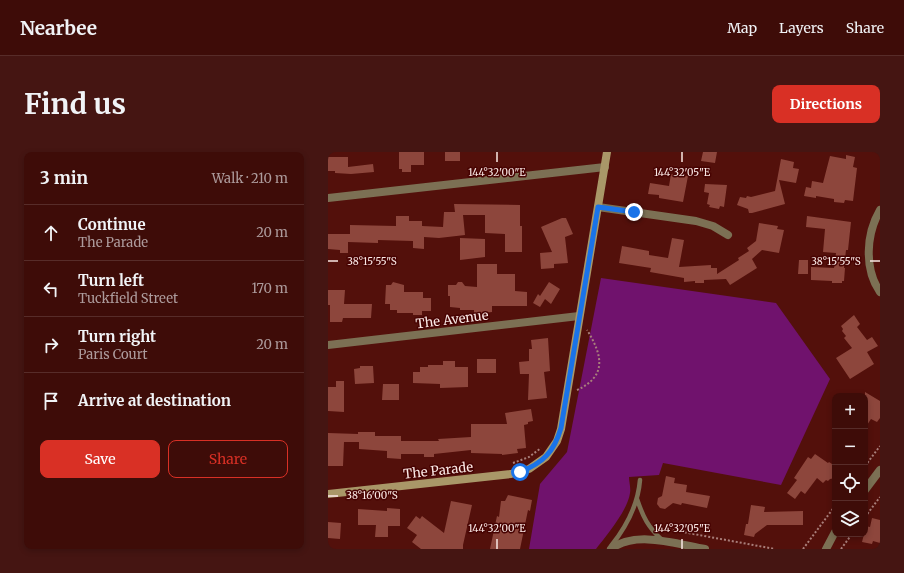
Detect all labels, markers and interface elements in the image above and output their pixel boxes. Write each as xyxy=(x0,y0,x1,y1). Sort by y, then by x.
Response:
text: Nearbee xyxy=(20,16,97,40)
text: Map xyxy=(727,19,757,37)
text: Layers xyxy=(779,19,824,37)
text: Share xyxy=(846,19,884,37)
button: Directions xyxy=(772,85,880,123)
text: Find us xyxy=(24,86,126,122)
text: 144°32'00"E xyxy=(468,166,526,179)
text: 144°32'05"E xyxy=(654,166,711,179)
text: 3 min xyxy=(40,167,88,189)
text: Walk · 210 m xyxy=(212,170,288,187)
route end xyxy=(625,203,643,221)
text: Continue xyxy=(78,215,146,234)
icon: ahead xyxy=(40,222,62,244)
text: 20 m xyxy=(256,224,288,241)
text: The Parade xyxy=(78,234,148,251)
text: 38°15'55"S xyxy=(347,255,397,268)
text: 38°15'55"S xyxy=(811,255,861,268)
text: Turn left xyxy=(78,271,144,290)
icon: left xyxy=(40,278,62,300)
text: 170 m xyxy=(251,280,288,297)
text: Tuckfield Street xyxy=(78,290,178,307)
street label: The Avenue xyxy=(415,307,490,332)
text: Turn right xyxy=(78,327,156,346)
icon: right xyxy=(40,334,62,356)
text: 20 m xyxy=(256,336,288,353)
text: Paris Court xyxy=(78,346,148,363)
icon: arrive xyxy=(40,390,62,412)
text: Arrive at destination xyxy=(78,391,231,410)
map controls xyxy=(832,393,868,537)
button: + xyxy=(832,393,868,429)
button: − xyxy=(832,429,868,465)
button: Save xyxy=(40,440,160,478)
button: Share xyxy=(168,440,288,478)
street label: The Parade xyxy=(402,458,474,483)
route start xyxy=(511,463,529,481)
button: locate xyxy=(832,465,868,501)
text: 38°16'00"S xyxy=(346,489,398,502)
button: layers xyxy=(832,501,868,537)
text: 144°32'00"E xyxy=(468,522,526,535)
text: 144°32'05"E xyxy=(654,522,711,535)

